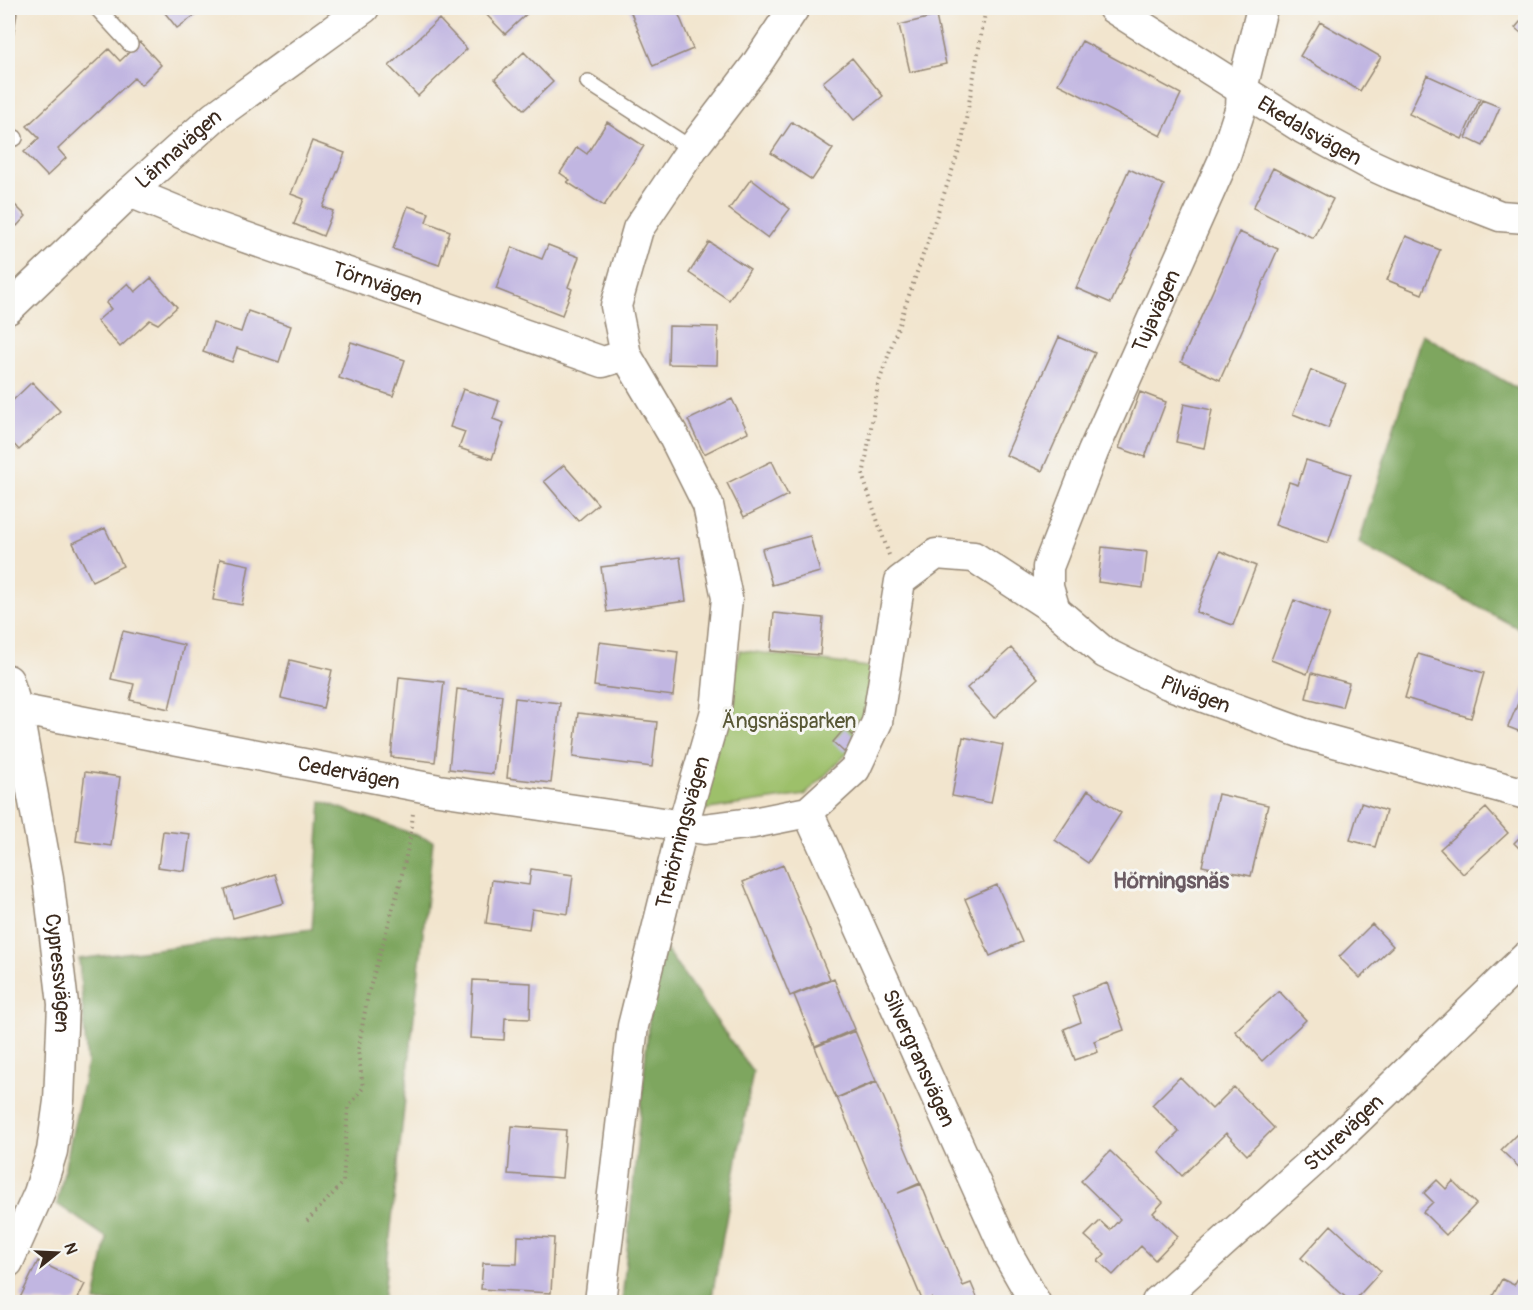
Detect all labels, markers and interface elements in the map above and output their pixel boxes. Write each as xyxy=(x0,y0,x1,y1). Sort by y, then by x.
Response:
street label: Ekedalsvägen xyxy=(1253,90,1367,171)
street label: Lännavägen xyxy=(129,103,227,195)
street label: Törnvägen xyxy=(329,255,427,312)
street label: Tujavägen xyxy=(1126,265,1186,357)
street label: Pilvägen xyxy=(1156,669,1234,719)
park label: Ängsnäsparken xyxy=(722,708,857,735)
street label: Cedervägen xyxy=(296,750,402,796)
street label: Trehörningsvägen xyxy=(649,753,716,911)
district label: Hörningsnäs xyxy=(1113,867,1229,895)
street label: Cypressvägen xyxy=(39,912,77,1033)
street label: Silvergransvägen xyxy=(876,985,962,1131)
street label: Sturevägen xyxy=(1298,1088,1389,1177)
north arrow xyxy=(27,1223,87,1283)
text: N xyxy=(59,1240,82,1257)

